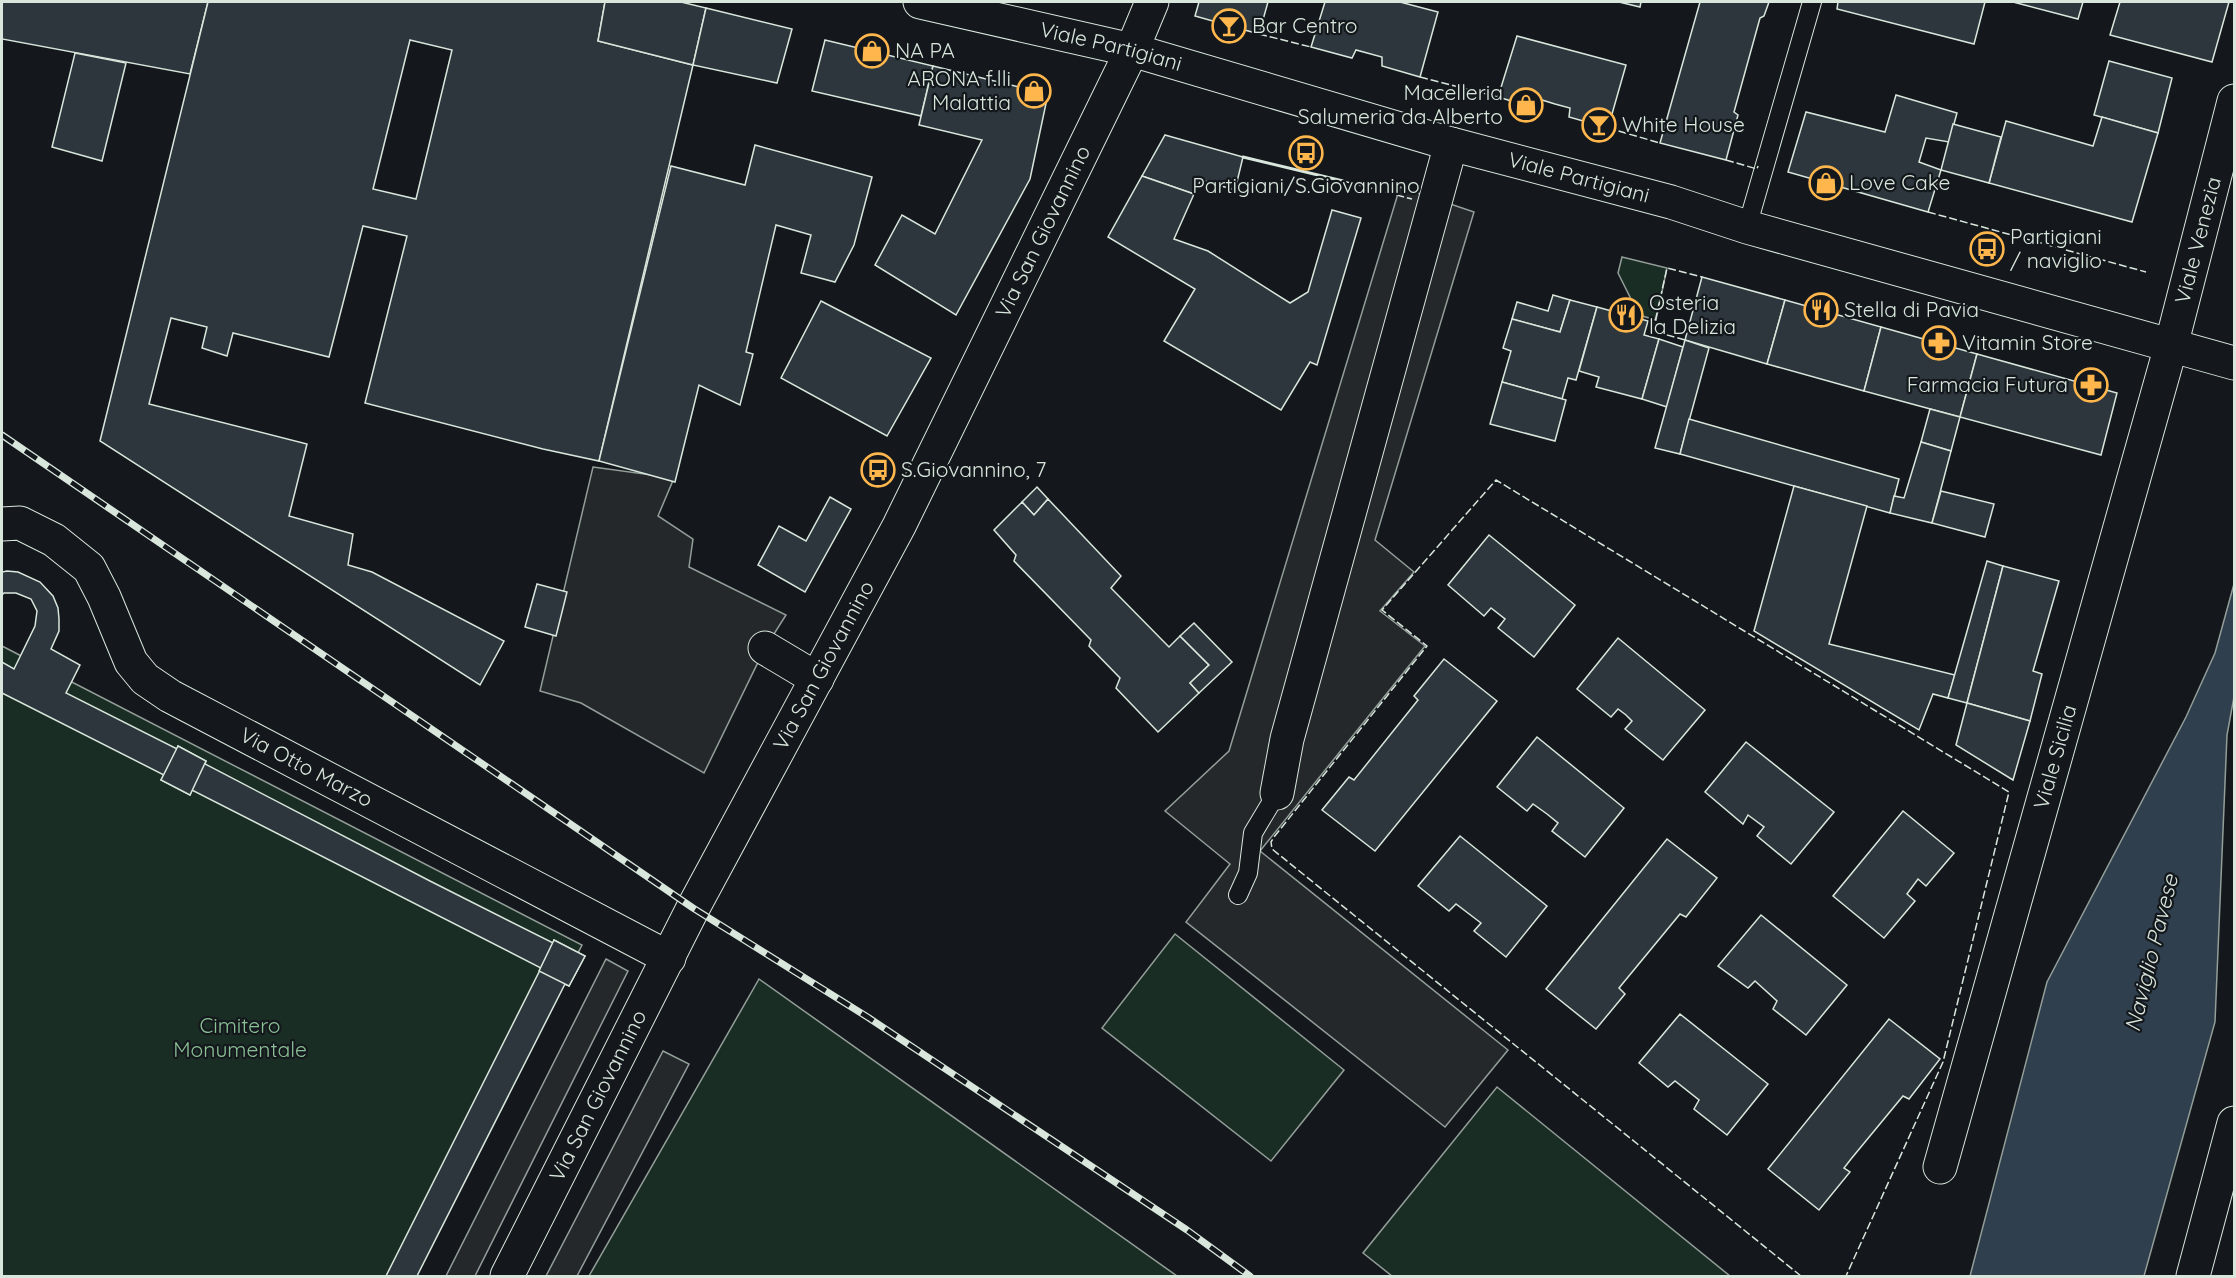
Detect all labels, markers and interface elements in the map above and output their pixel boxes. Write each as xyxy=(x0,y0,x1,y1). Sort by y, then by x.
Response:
bar icon: Bar Centro xyxy=(1211,8,1247,44)
place label: Bar Centro xyxy=(1252,12,1357,38)
street label: Viale Partigiani xyxy=(1038,16,1185,76)
shop icon: NA PA xyxy=(854,33,890,69)
place label: NA PA xyxy=(895,37,955,63)
place label: ARONA f.lli Malattia xyxy=(907,65,1011,115)
shop icon: ARONA f.lli Malattia xyxy=(1016,73,1052,109)
place label: Macelleria Salumeria da Alberto xyxy=(1298,79,1503,129)
shop icon: Macelleria Salumeria da Alberto xyxy=(1508,87,1544,123)
bar icon: White House xyxy=(1581,107,1617,143)
place label: White House xyxy=(1622,111,1745,137)
bus stop icon: Partigiani/S.Giovannino xyxy=(1288,135,1324,171)
street label: Via San Giovannino xyxy=(989,141,1095,322)
street label: Viale Partigiani xyxy=(1505,146,1653,208)
shop icon: Love Cake xyxy=(1808,165,1844,201)
place label: Love Cake xyxy=(1849,169,1950,195)
place label: Partigiani/S.Giovannino xyxy=(1192,172,1420,198)
street label: Viale Venezia xyxy=(2168,174,2226,306)
place label: Partigiani / naviglio xyxy=(2010,223,2102,273)
bus stop icon: Partigiani / naviglio xyxy=(1969,231,2005,267)
place label: Osteria la Delizia xyxy=(1649,289,1736,339)
restaurant icon: Stella di Pavia xyxy=(1803,292,1839,328)
place label: Stella di Pavia xyxy=(1844,296,1979,322)
restaurant icon: Osteria la Delizia xyxy=(1608,297,1644,333)
pharmacy icon: Vitamin Store xyxy=(1921,325,1957,361)
place label: Vitamin Store xyxy=(1962,329,2093,355)
pharmacy icon: Farmacia Futura xyxy=(2073,367,2109,403)
place label: Farmacia Futura xyxy=(1907,371,2068,397)
bus stop icon: S.Giovannino, 7 xyxy=(860,452,896,488)
place label: S.Giovannino, 7 xyxy=(901,456,1046,482)
street label: Via San Giovannino xyxy=(767,576,879,754)
street label: Viale Sicilia xyxy=(2027,702,2081,812)
street label: Via Otto Marzo xyxy=(236,721,378,812)
water label: Naviglio Pavese xyxy=(2118,870,2184,1034)
street label: Via San Giovannino xyxy=(543,1005,651,1185)
park label: Cimitero Monumentale xyxy=(173,1012,307,1062)

